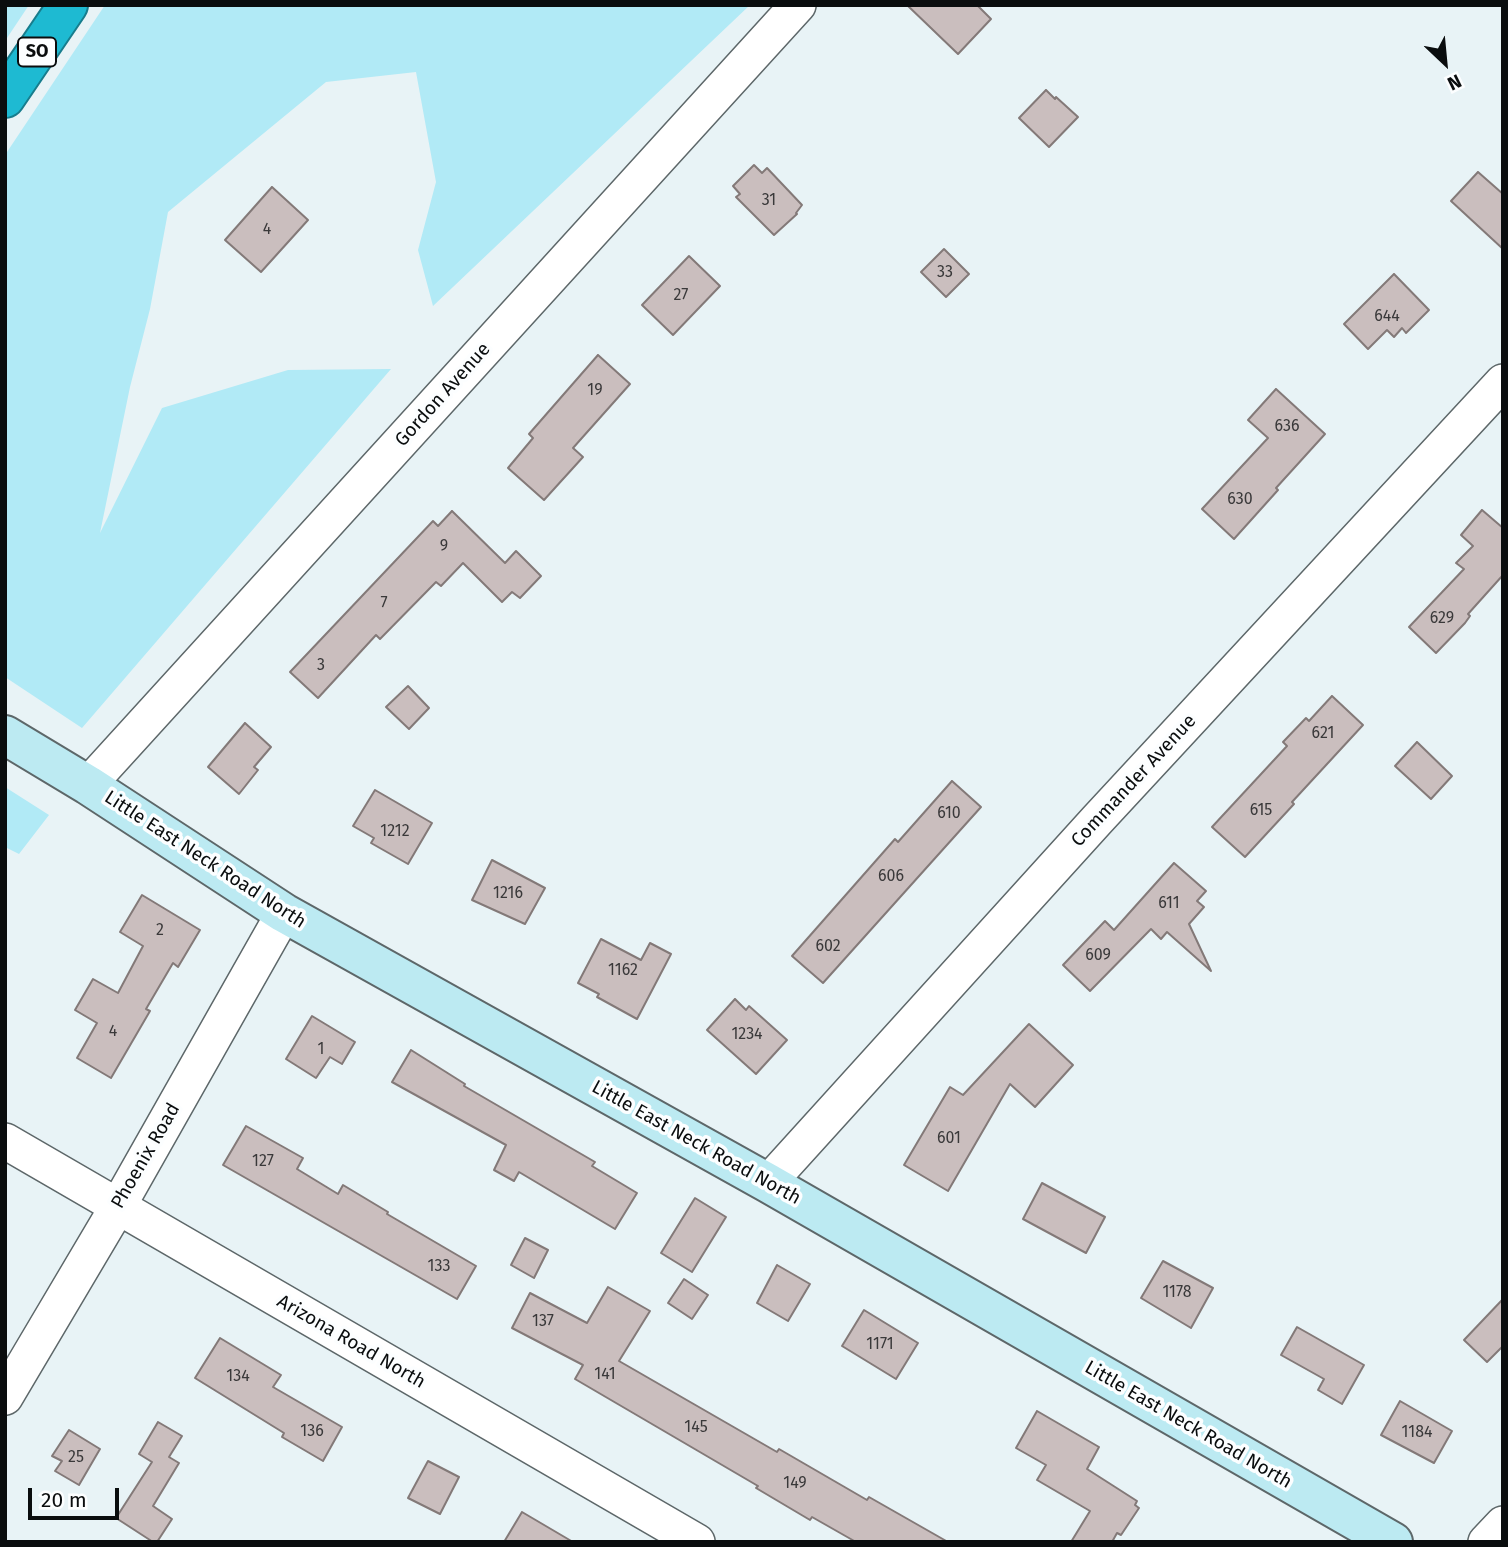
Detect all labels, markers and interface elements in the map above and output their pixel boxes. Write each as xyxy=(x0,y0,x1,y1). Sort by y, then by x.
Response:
north arrow xyxy=(1410,28,1480,98)
road number: SO xyxy=(18,38,56,66)
text: N xyxy=(1444,69,1465,95)
house number: 31 xyxy=(762,191,776,211)
house number: 4 xyxy=(263,220,271,240)
house number: 33 xyxy=(937,263,953,283)
house number: 27 xyxy=(674,286,688,306)
house number: 644 xyxy=(1374,307,1400,327)
street label: Gordon Avenue xyxy=(391,338,495,452)
house number: 19 xyxy=(587,381,603,401)
house number: 636 xyxy=(1275,417,1299,437)
house number: 630 xyxy=(1227,490,1253,510)
house number: 9 xyxy=(440,537,448,557)
house number: 7 xyxy=(380,594,388,614)
house number: 629 xyxy=(1430,609,1454,629)
house number: 3 xyxy=(317,656,325,676)
street label: Commander Avenue xyxy=(1067,710,1201,852)
house number: 621 xyxy=(1312,724,1334,744)
street label: Little East Neck Road North xyxy=(100,786,310,934)
house number: 615 xyxy=(1250,801,1272,821)
house number: 610 xyxy=(937,804,961,824)
house number: 1212 xyxy=(380,822,410,842)
house number: 606 xyxy=(878,867,904,887)
house number: 1216 xyxy=(493,884,523,904)
house number: 611 xyxy=(1158,894,1180,914)
house number: 2 xyxy=(156,921,164,941)
house number: 602 xyxy=(815,937,841,957)
house number: 609 xyxy=(1085,946,1111,966)
house number: 1162 xyxy=(608,961,638,981)
house number: 4 xyxy=(109,1022,117,1042)
house number: 1234 xyxy=(731,1025,763,1045)
house number: 1 xyxy=(318,1040,324,1060)
street label: Little East Neck Road North xyxy=(587,1076,805,1210)
street label: Phoenix Road xyxy=(107,1099,185,1213)
house number: 601 xyxy=(937,1129,961,1149)
house number: 127 xyxy=(252,1152,274,1172)
house number: 133 xyxy=(428,1257,450,1277)
house number: 1178 xyxy=(1162,1283,1192,1303)
street label: Arizona Road North xyxy=(273,1290,429,1394)
house number: 137 xyxy=(532,1312,554,1332)
house number: 1171 xyxy=(866,1335,894,1355)
street label: Little East Neck Road North xyxy=(1080,1356,1296,1494)
house number: 141 xyxy=(594,1365,616,1385)
house number: 134 xyxy=(226,1367,250,1387)
house number: 145 xyxy=(684,1418,708,1438)
house number: 136 xyxy=(300,1422,324,1442)
house number: 1184 xyxy=(1402,1423,1432,1443)
house number: 25 xyxy=(68,1448,84,1468)
scale bar xyxy=(32,1474,122,1518)
house number: 149 xyxy=(783,1474,807,1494)
text: 20 m xyxy=(41,1487,87,1513)

